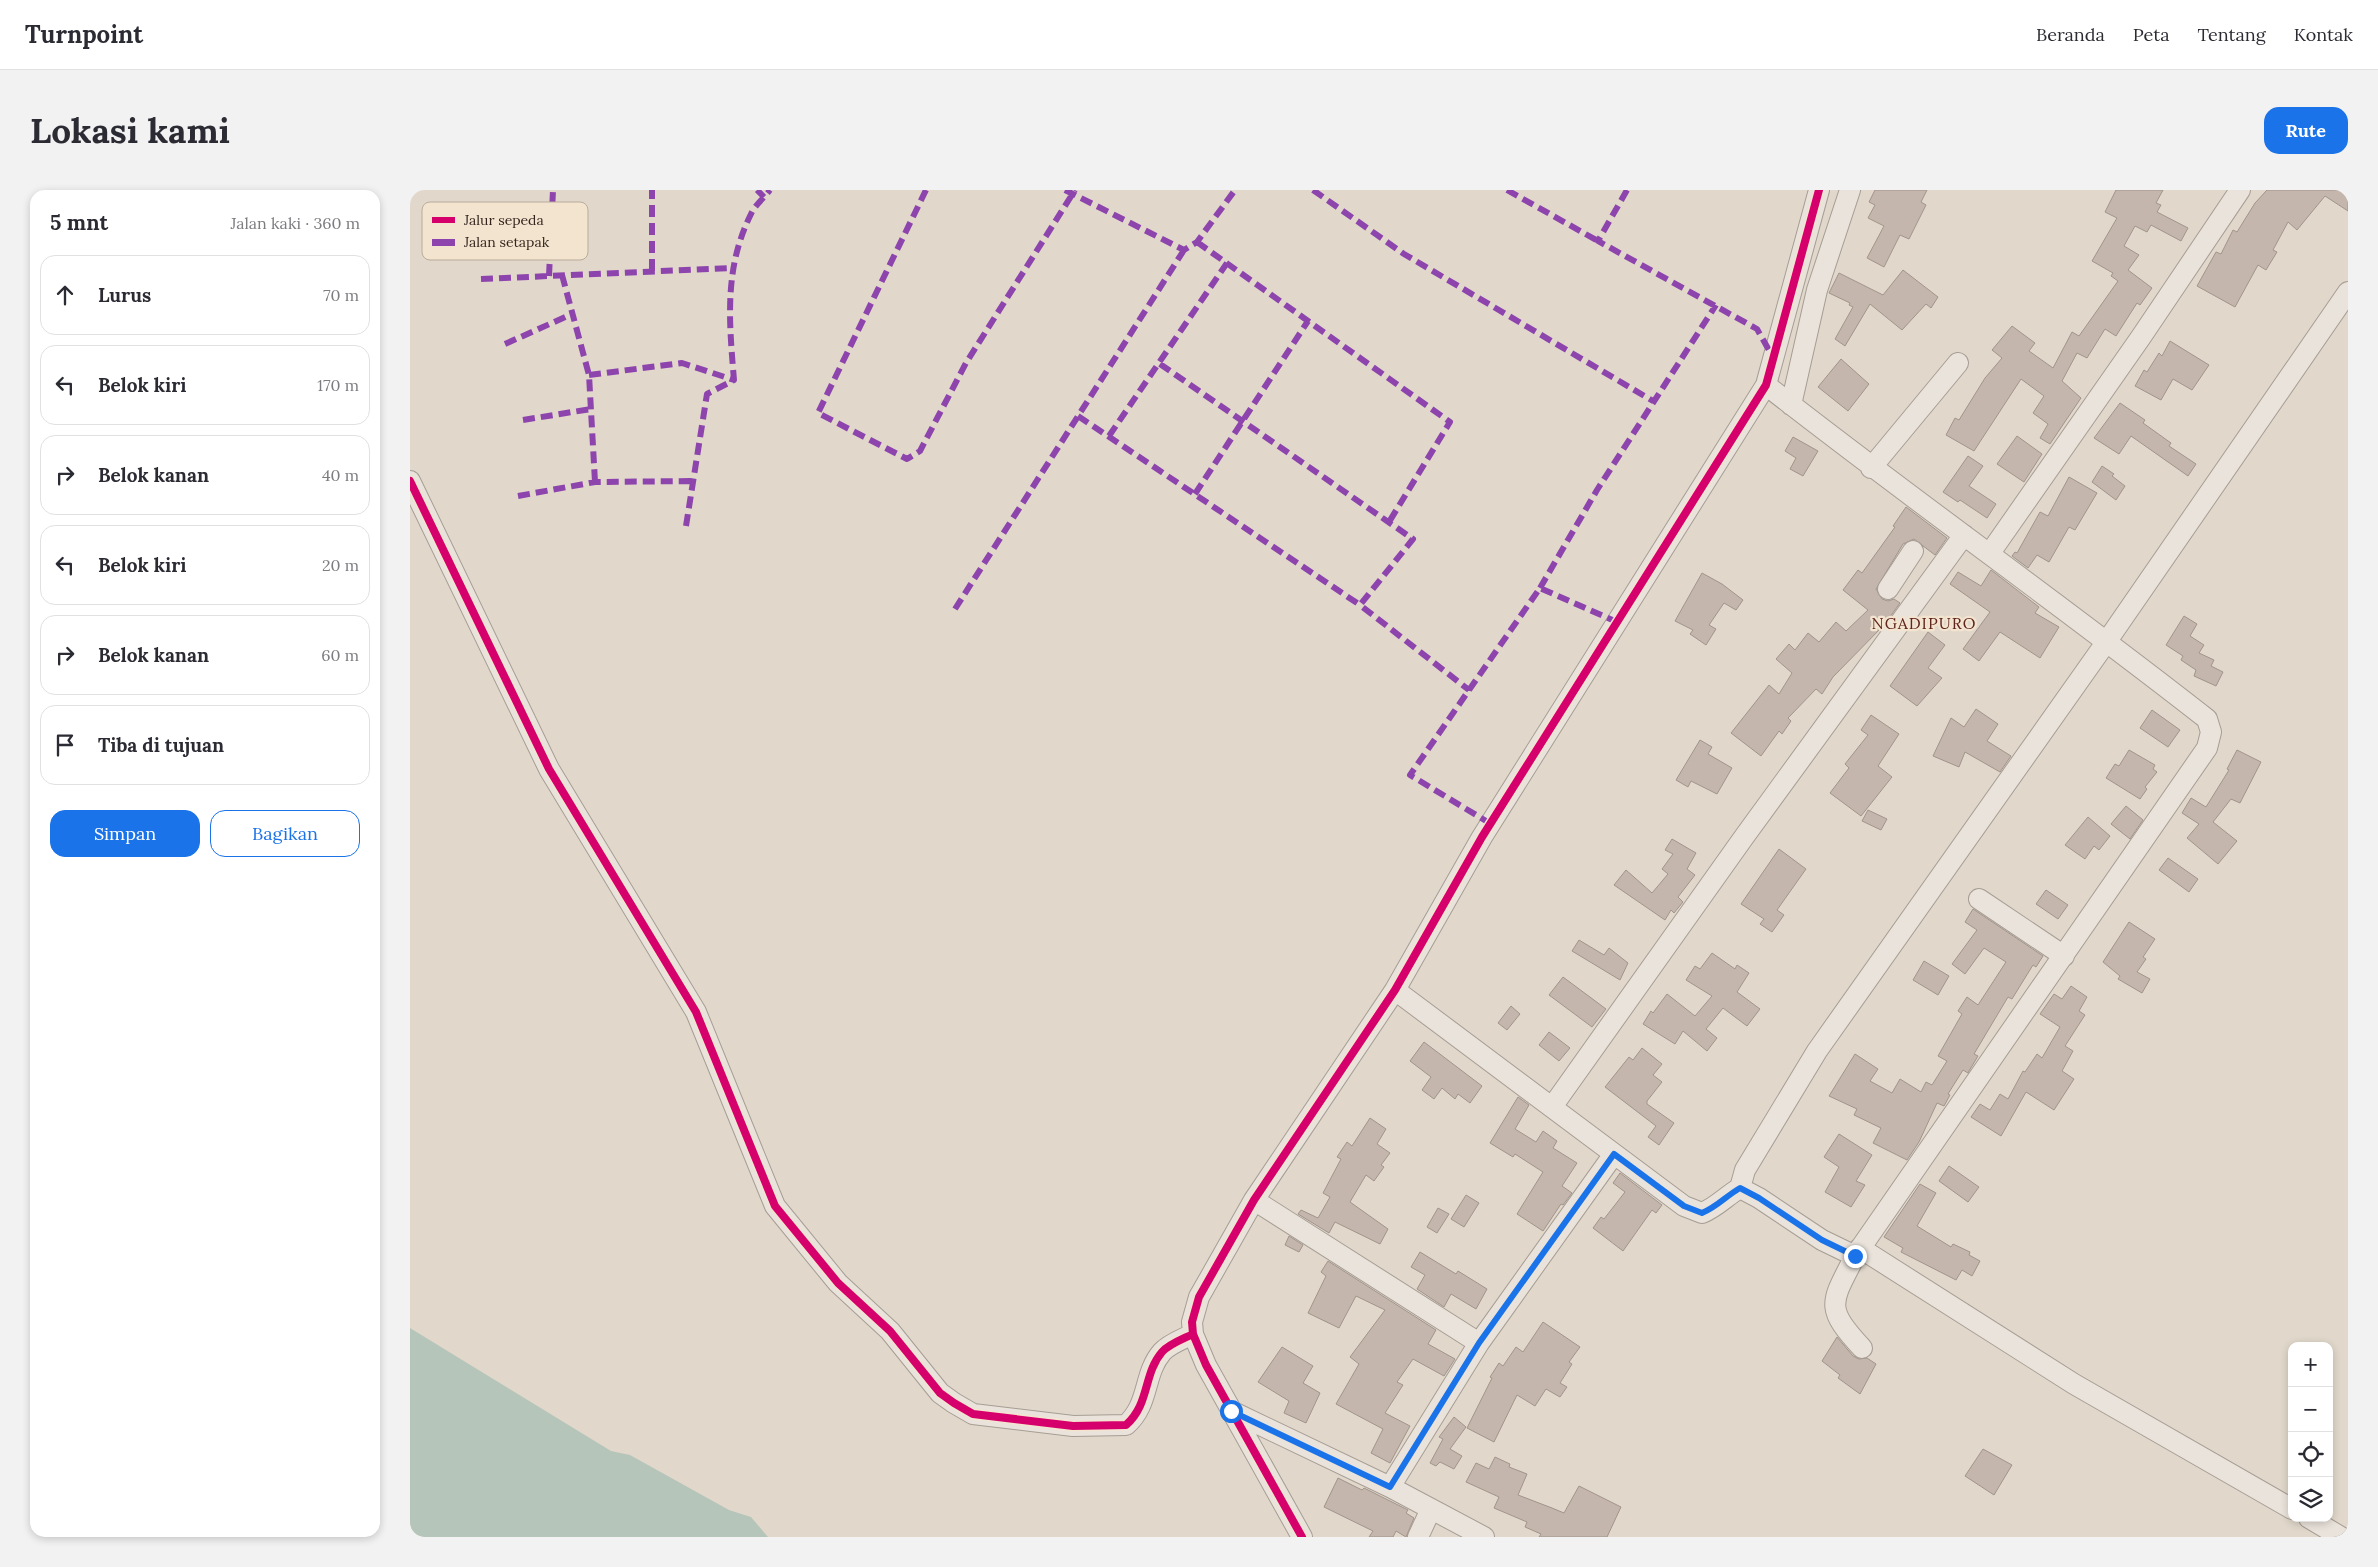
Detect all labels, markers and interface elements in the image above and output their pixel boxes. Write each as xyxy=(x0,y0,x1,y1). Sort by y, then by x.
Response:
text: Turnpoint xyxy=(25,19,143,50)
text: Beranda xyxy=(2036,23,2105,46)
text: Peta xyxy=(2133,23,2169,46)
text: Tentang xyxy=(2197,23,2266,46)
text: Kontak xyxy=(2294,23,2353,46)
button: Rute xyxy=(2264,107,2348,154)
text: Lokasi kami xyxy=(30,108,230,153)
legend xyxy=(422,202,588,260)
text: 5 mnt xyxy=(50,209,108,236)
text: Jalur sepeda xyxy=(463,211,544,229)
text: Jalan kaki · 360 m xyxy=(231,213,360,233)
text: Jalan setapak xyxy=(463,233,550,251)
icon: ahead xyxy=(51,281,79,309)
text: Lurus xyxy=(98,283,151,307)
text: 70 m xyxy=(323,285,359,305)
icon: left xyxy=(51,371,79,399)
text: Belok kiri xyxy=(98,373,187,397)
text: 170 m xyxy=(317,375,359,395)
icon: right xyxy=(51,461,79,489)
text: Belok kanan xyxy=(98,463,209,487)
text: 40 m xyxy=(322,465,359,485)
icon: left xyxy=(51,551,79,579)
text: Belok kiri xyxy=(98,553,187,577)
text: 20 m xyxy=(322,555,359,575)
district label: NGADIPURO xyxy=(1872,613,1976,633)
icon: right xyxy=(51,641,79,669)
text: Belok kanan xyxy=(98,643,209,667)
text: 60 m xyxy=(321,645,359,665)
icon: arrive xyxy=(51,731,79,759)
text: Tiba di tujuan xyxy=(98,733,224,757)
button: Simpan xyxy=(50,810,200,857)
button: Bagikan xyxy=(210,810,360,857)
route end xyxy=(1844,1245,1867,1268)
map controls xyxy=(2288,1342,2333,1522)
button: + xyxy=(2288,1342,2333,1387)
button: − xyxy=(2288,1387,2333,1432)
route start xyxy=(1220,1400,1243,1423)
button: locate xyxy=(2288,1432,2333,1477)
button: layers xyxy=(2288,1477,2333,1522)

